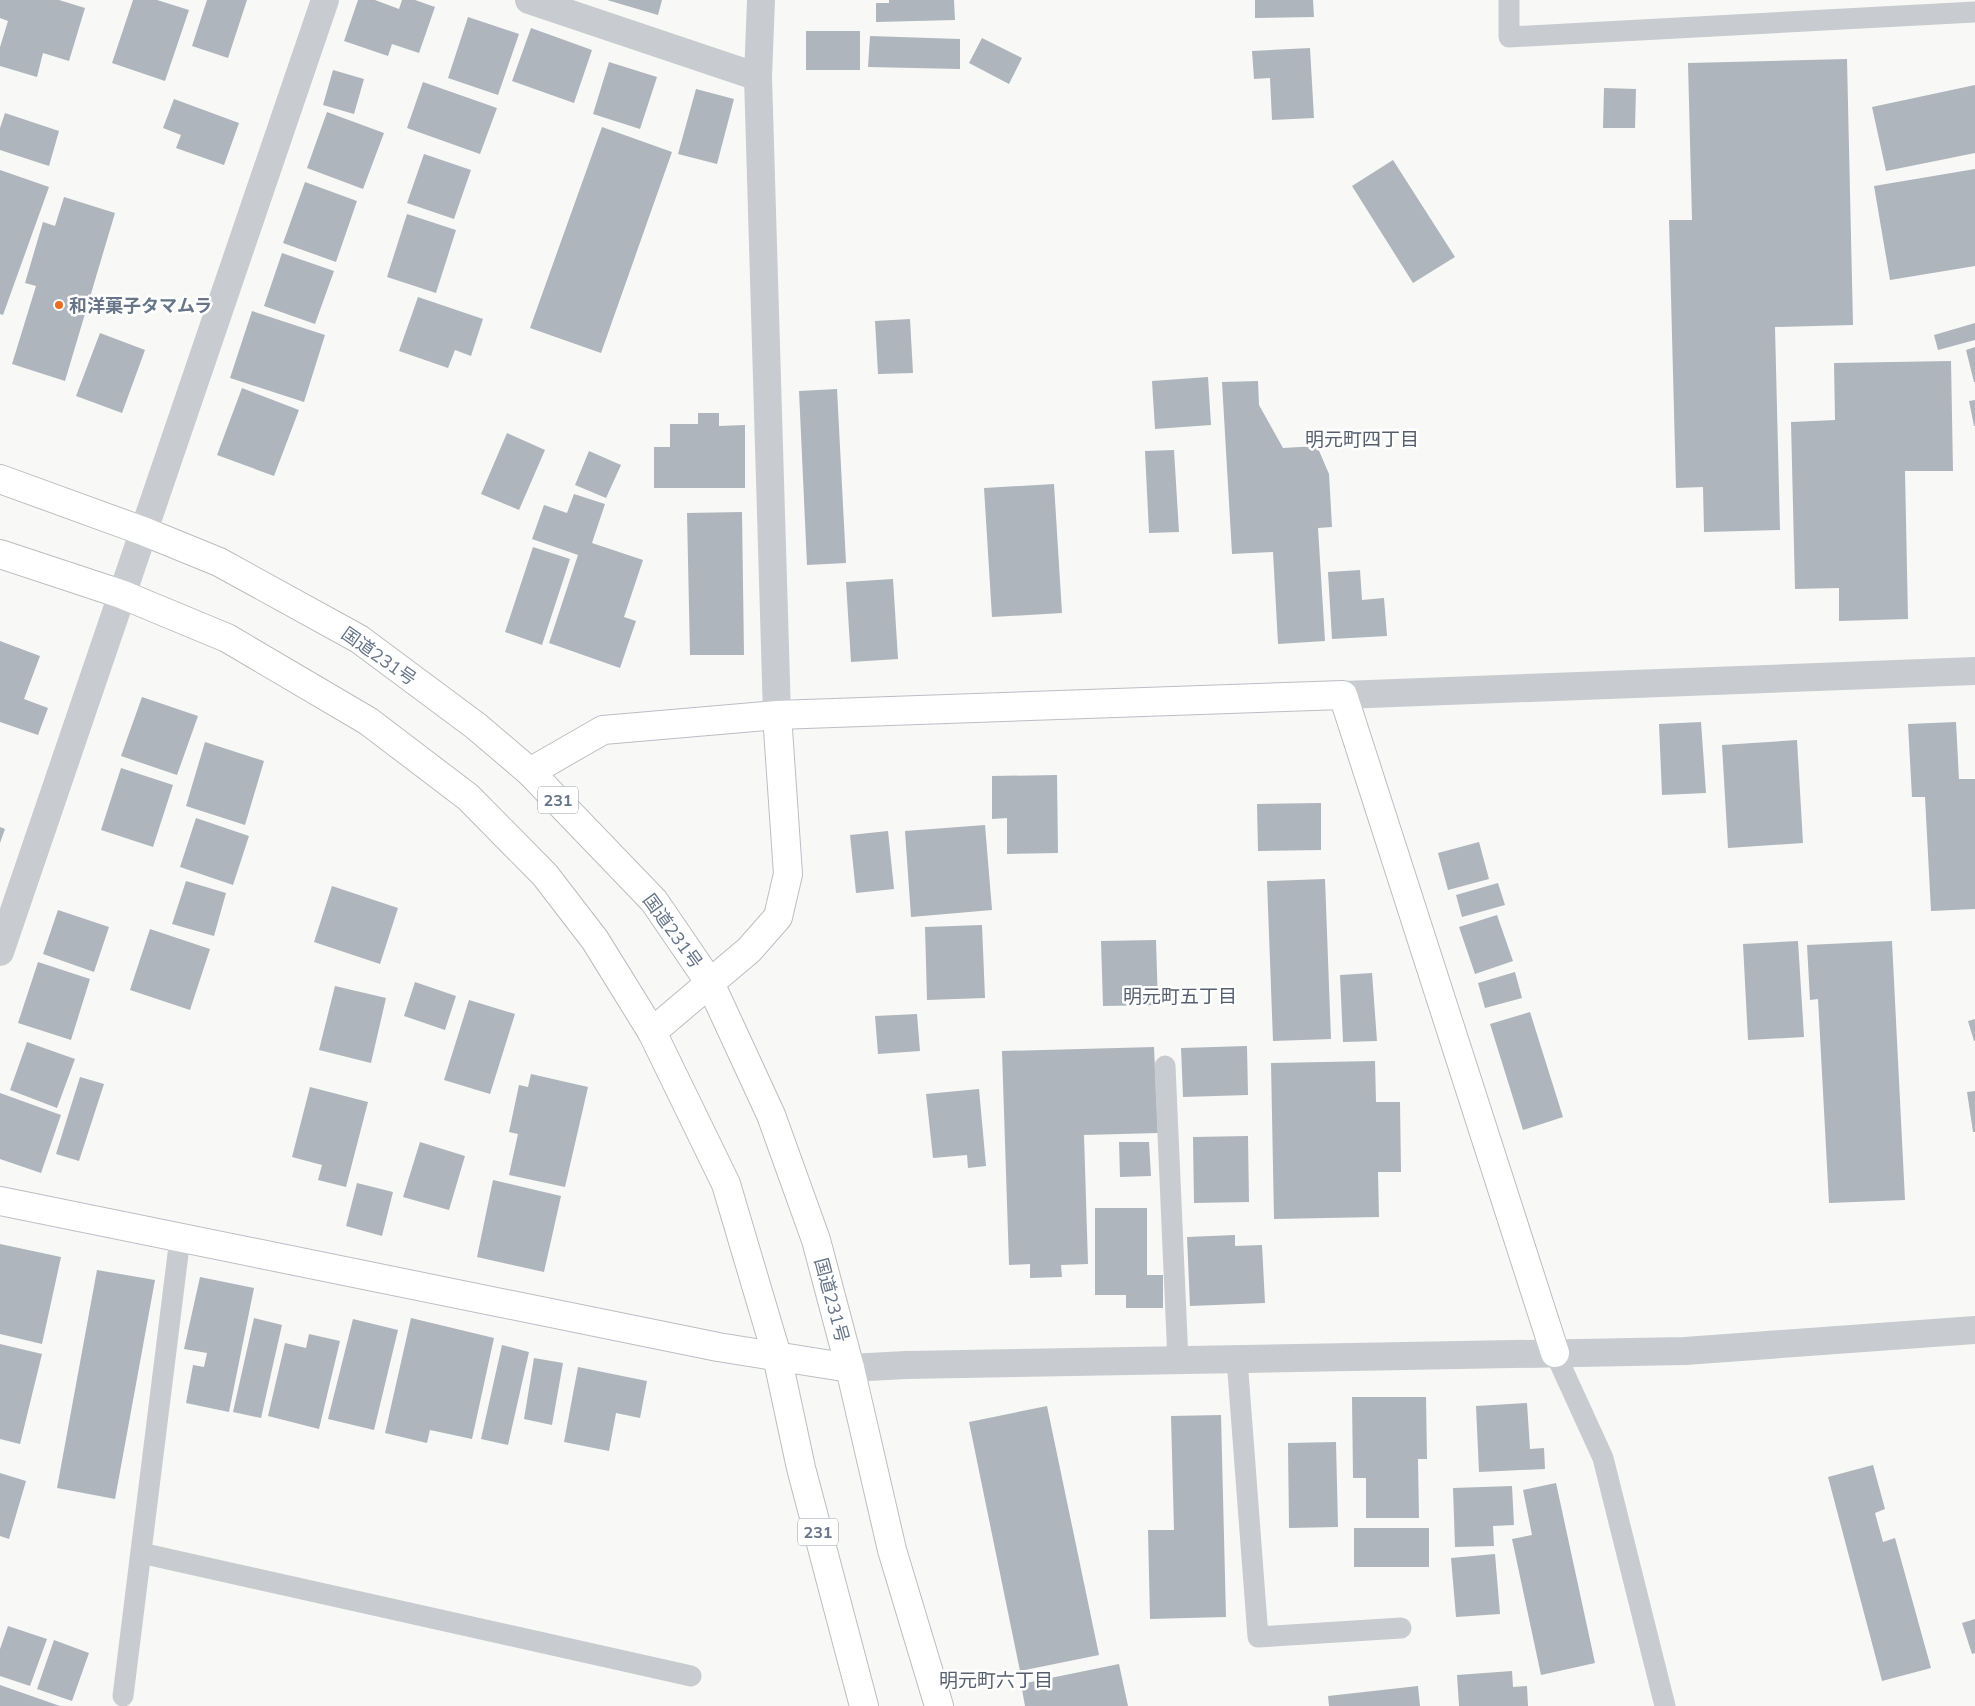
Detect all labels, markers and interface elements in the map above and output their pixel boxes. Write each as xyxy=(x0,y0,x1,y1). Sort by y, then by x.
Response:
place label: 和洋菓子タマムラ xyxy=(69,294,212,317)
marker: 和洋菓子タマムラ xyxy=(53,299,65,311)
district label: 明元町四丁目 xyxy=(1305,427,1419,451)
street label: 国道231号 xyxy=(337,622,421,690)
road number: 231 xyxy=(538,786,578,814)
street label: 国道231号 xyxy=(638,889,708,973)
district label: 明元町五丁目 xyxy=(1123,984,1237,1008)
street label: 国道231号 xyxy=(810,1255,854,1345)
road number: 231 xyxy=(798,1518,838,1545)
district label: 明元町六丁目 xyxy=(939,1668,1053,1692)

